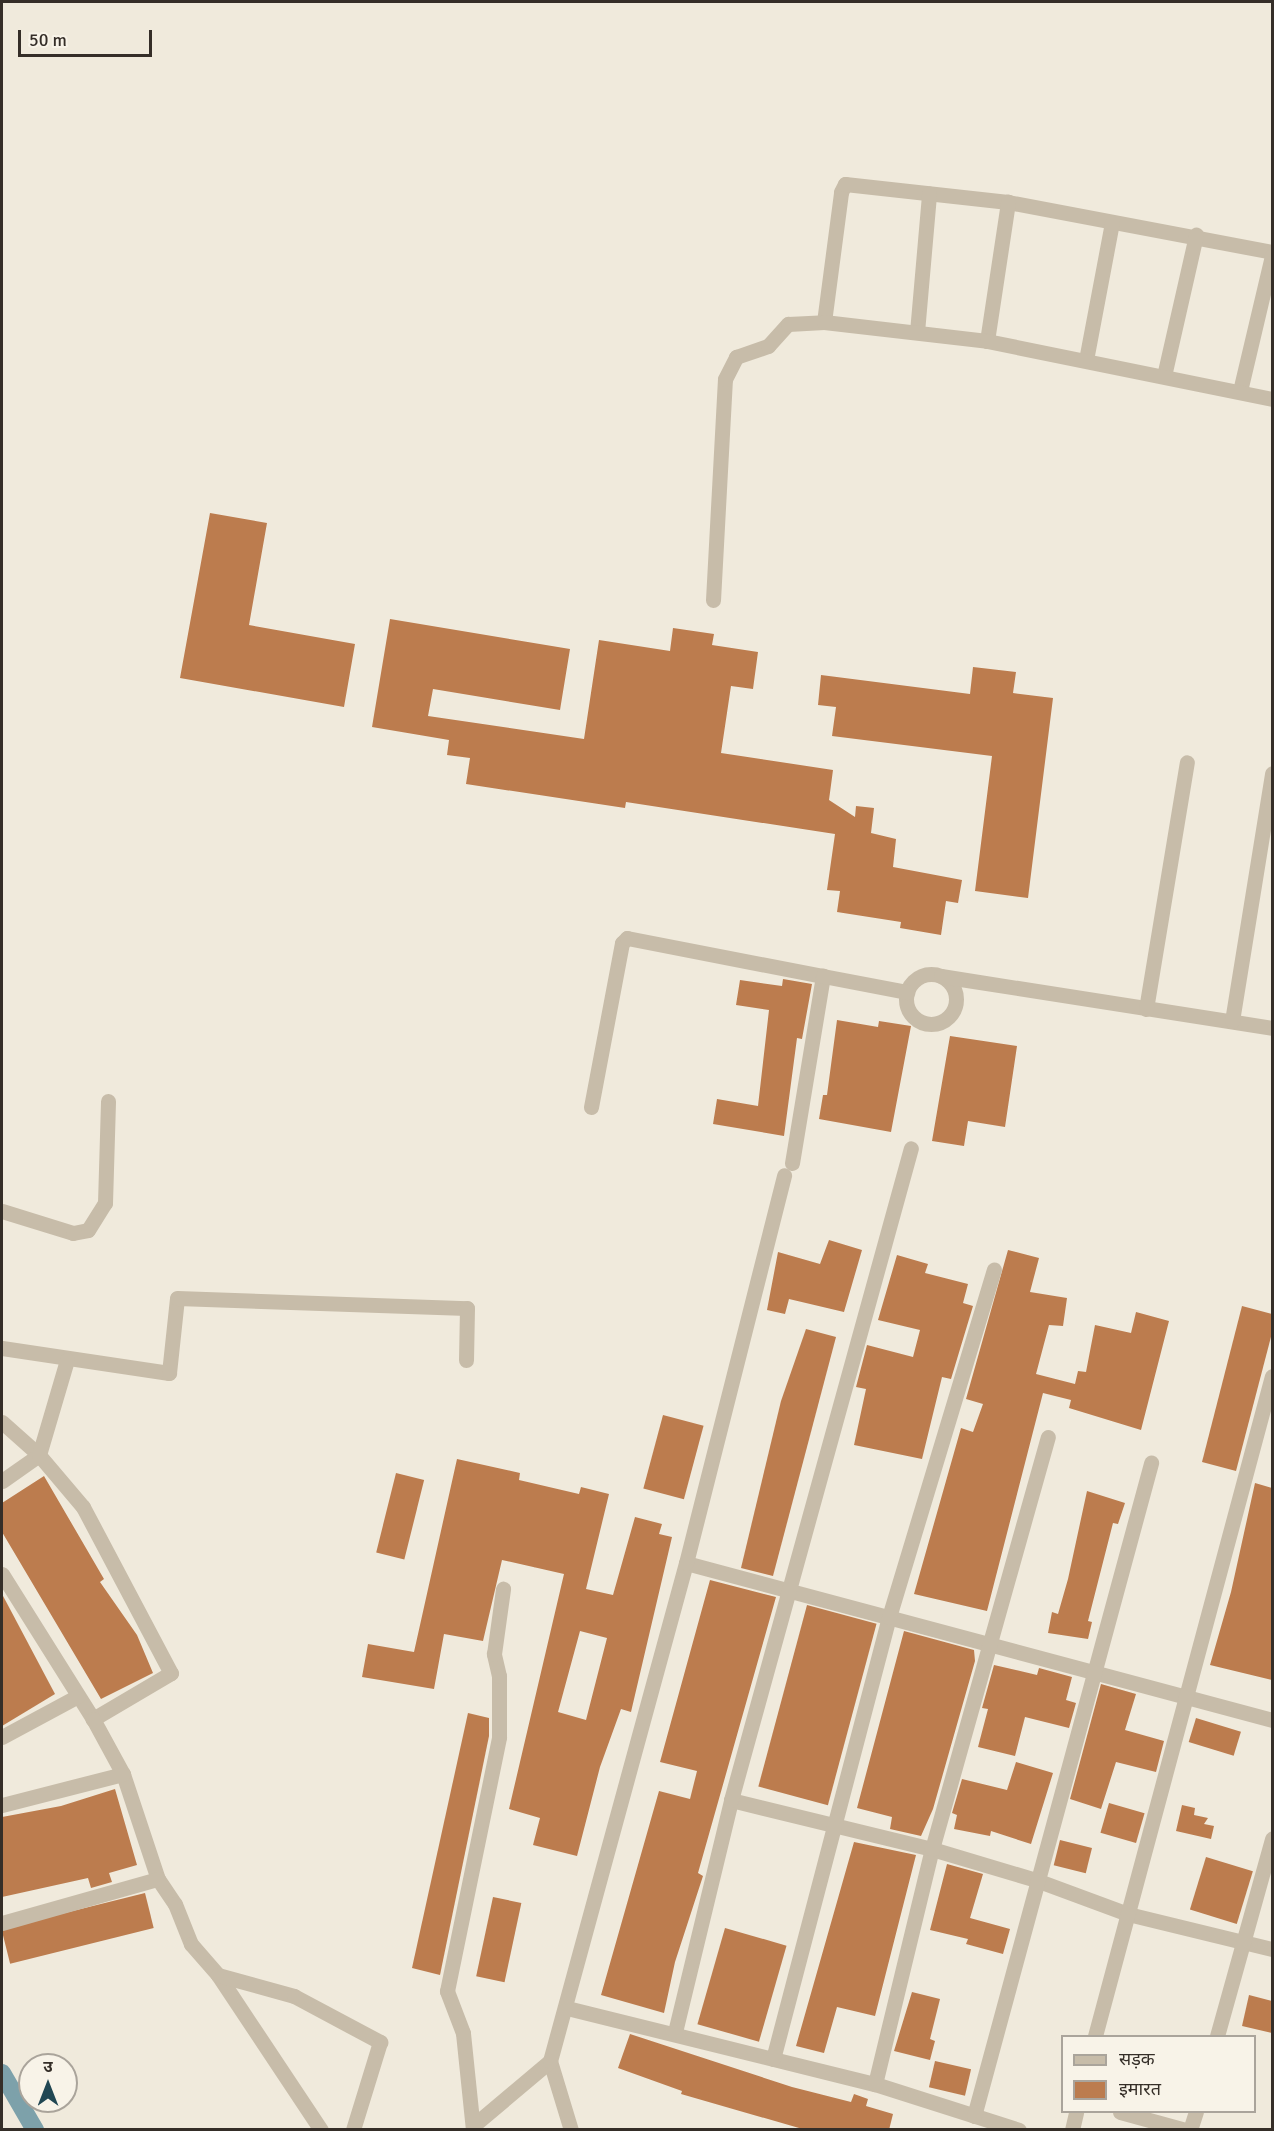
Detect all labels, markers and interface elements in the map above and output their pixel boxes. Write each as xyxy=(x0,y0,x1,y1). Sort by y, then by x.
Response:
scale bar xyxy=(21,18,154,56)
text: 50 m xyxy=(29,29,67,51)
legend xyxy=(1061,2035,1256,2113)
text: सड़क xyxy=(1119,2048,1155,2070)
north arrow xyxy=(18,2053,78,2113)
text: उ xyxy=(43,2057,53,2077)
text: इमारत xyxy=(1119,2078,1161,2100)

